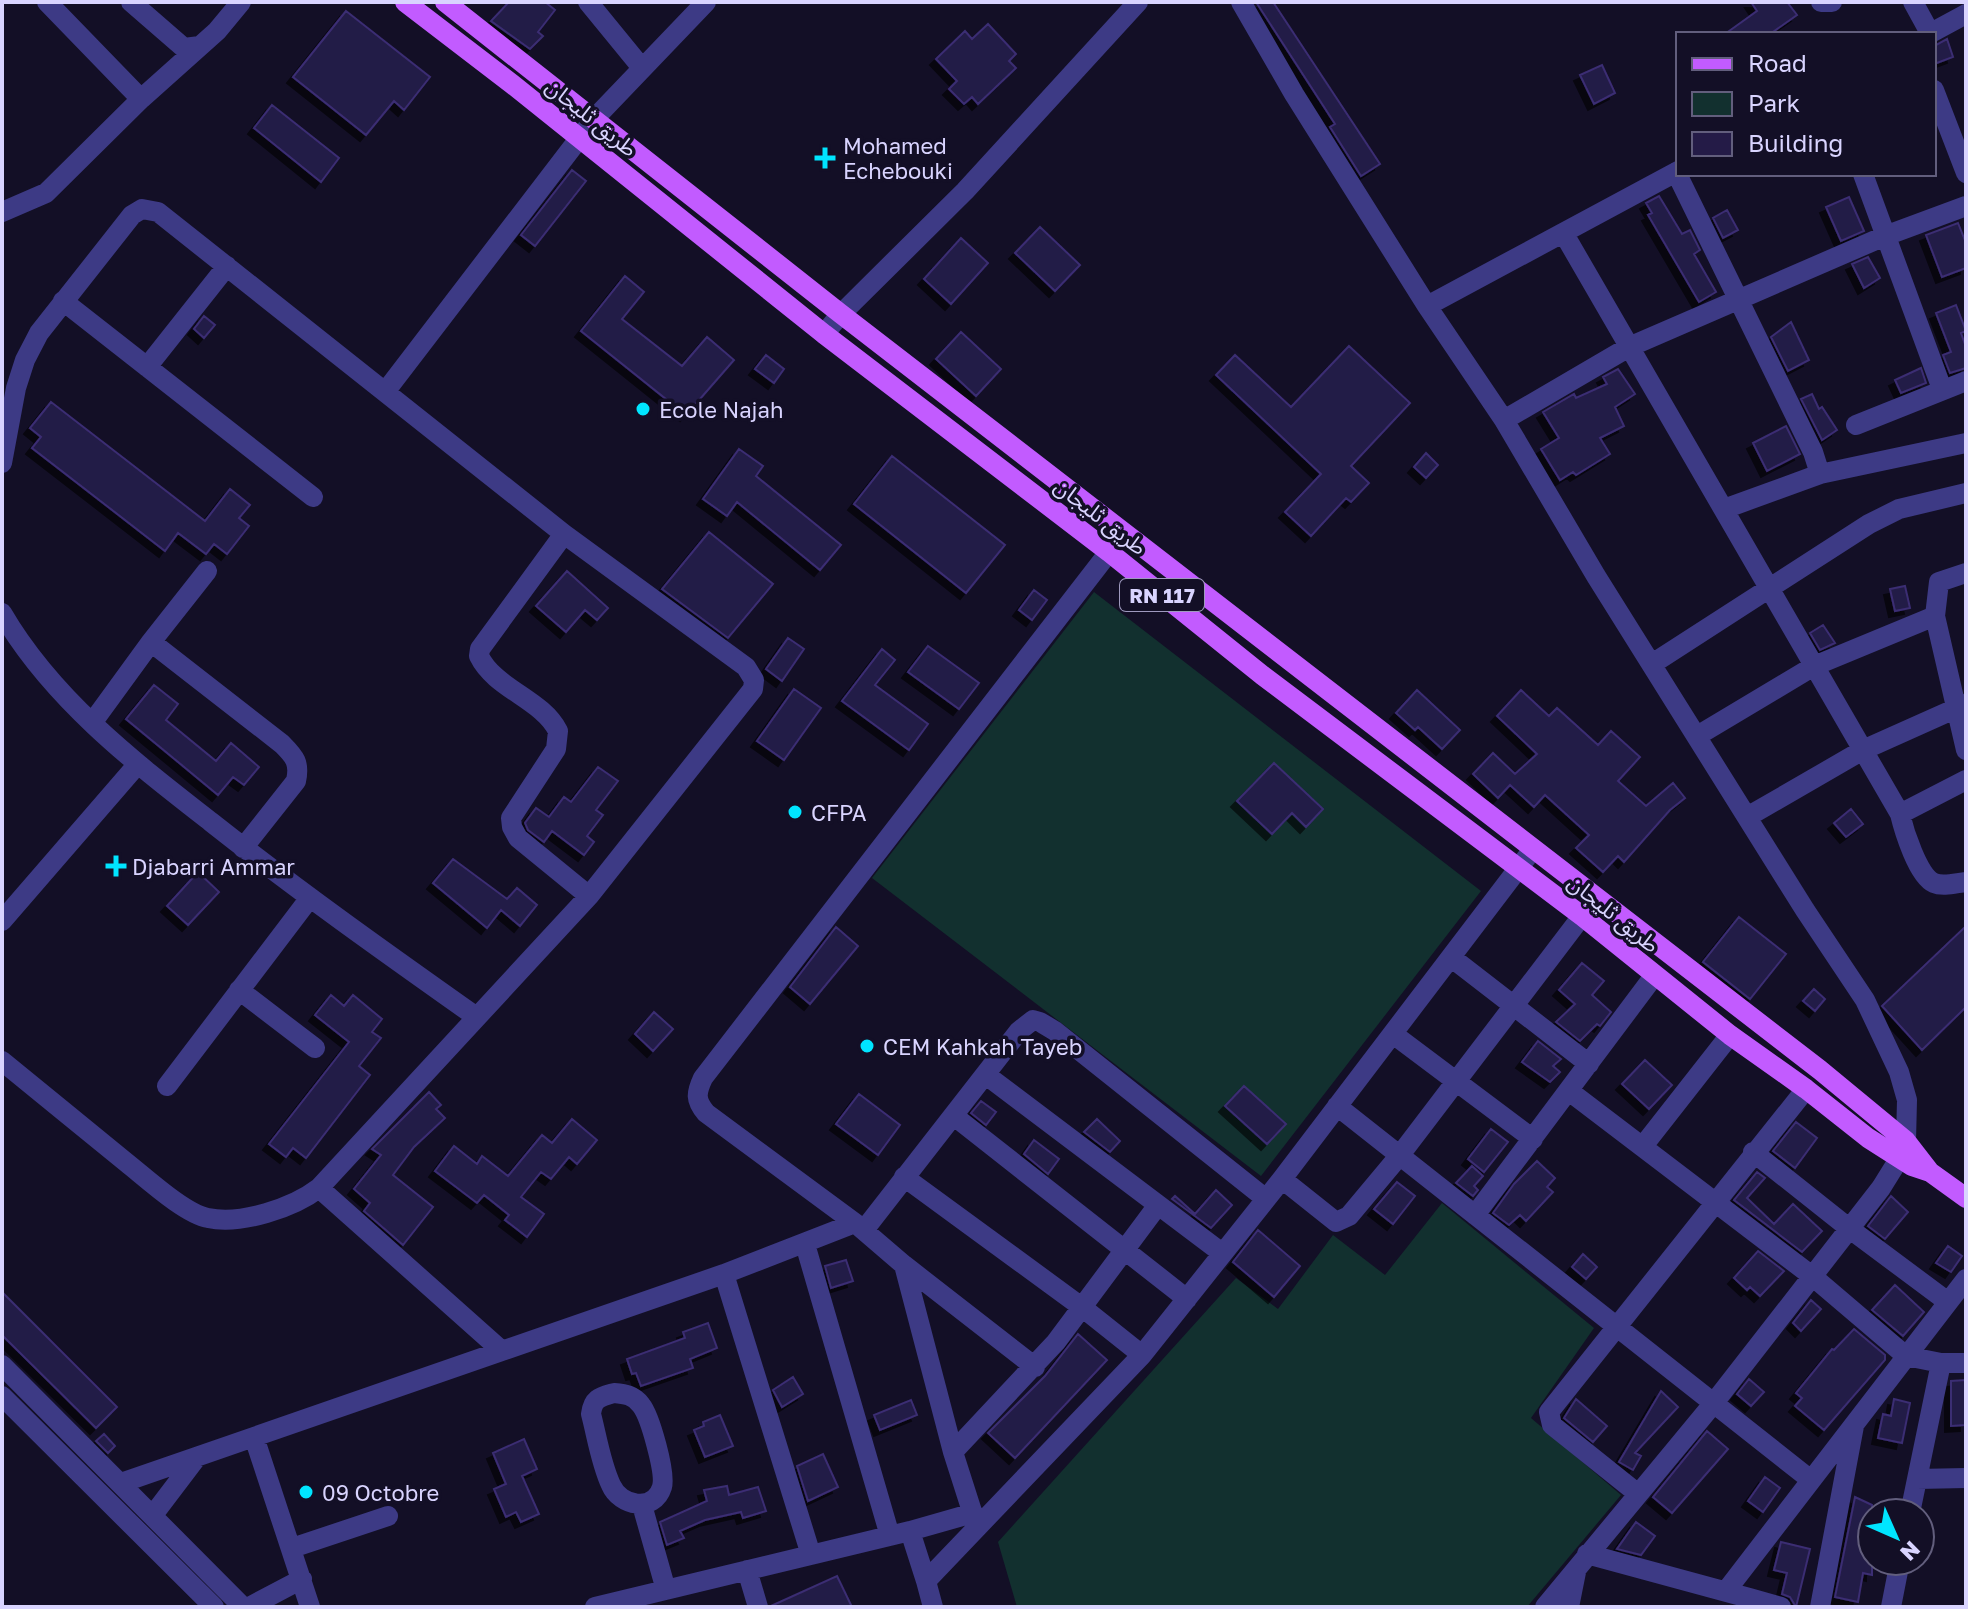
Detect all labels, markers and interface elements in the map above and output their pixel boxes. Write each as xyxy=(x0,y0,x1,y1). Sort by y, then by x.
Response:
legend xyxy=(1676,32,1936,176)
text: Road xyxy=(1748,48,1807,77)
street label: طريق ثليجان xyxy=(540,72,643,163)
text: Park xyxy=(1748,88,1800,117)
text: Building xyxy=(1748,128,1843,157)
place label: Mohamed Echebouki xyxy=(843,132,953,184)
marker: Mohamed Echebouki xyxy=(814,147,836,169)
place label: Ecole Najah xyxy=(659,396,783,423)
marker: Ecole Najah xyxy=(634,400,652,418)
street label: طريق ثليجان xyxy=(1049,472,1153,561)
road number: RN 117 xyxy=(1120,579,1204,611)
place label: CFPA xyxy=(811,799,867,826)
marker: CFPA xyxy=(786,803,804,821)
place label: Djabarri Ammar xyxy=(132,853,295,880)
marker: Djabarri Ammar xyxy=(107,857,125,875)
street label: طريق ثليجان xyxy=(1562,868,1665,959)
place label: CEM Kahkah Tayeb xyxy=(883,1033,1082,1060)
marker: CEM Kahkah Tayeb xyxy=(858,1037,876,1055)
place label: 09 Octobre xyxy=(322,1479,439,1506)
marker: 09 Octobre xyxy=(297,1483,315,1501)
north arrow xyxy=(1856,1497,1936,1577)
text: N xyxy=(1895,1536,1926,1567)

